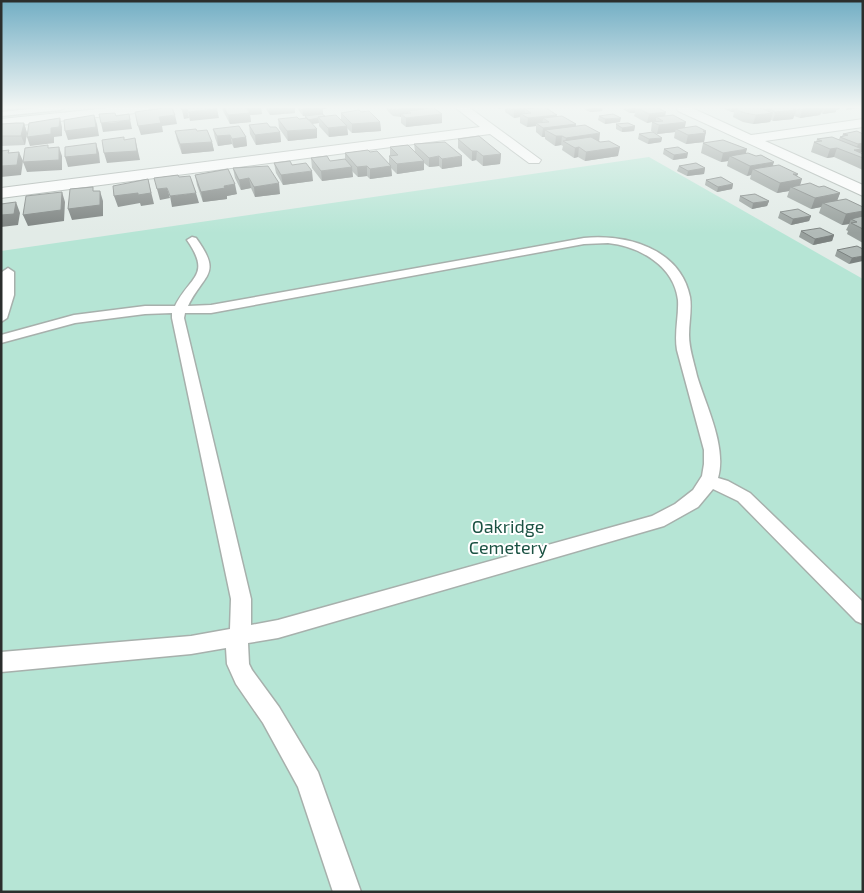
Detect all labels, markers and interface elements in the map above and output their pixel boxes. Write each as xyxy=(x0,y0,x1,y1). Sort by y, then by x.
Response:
park label: Oakridge Cemetery xyxy=(469,515,548,558)

